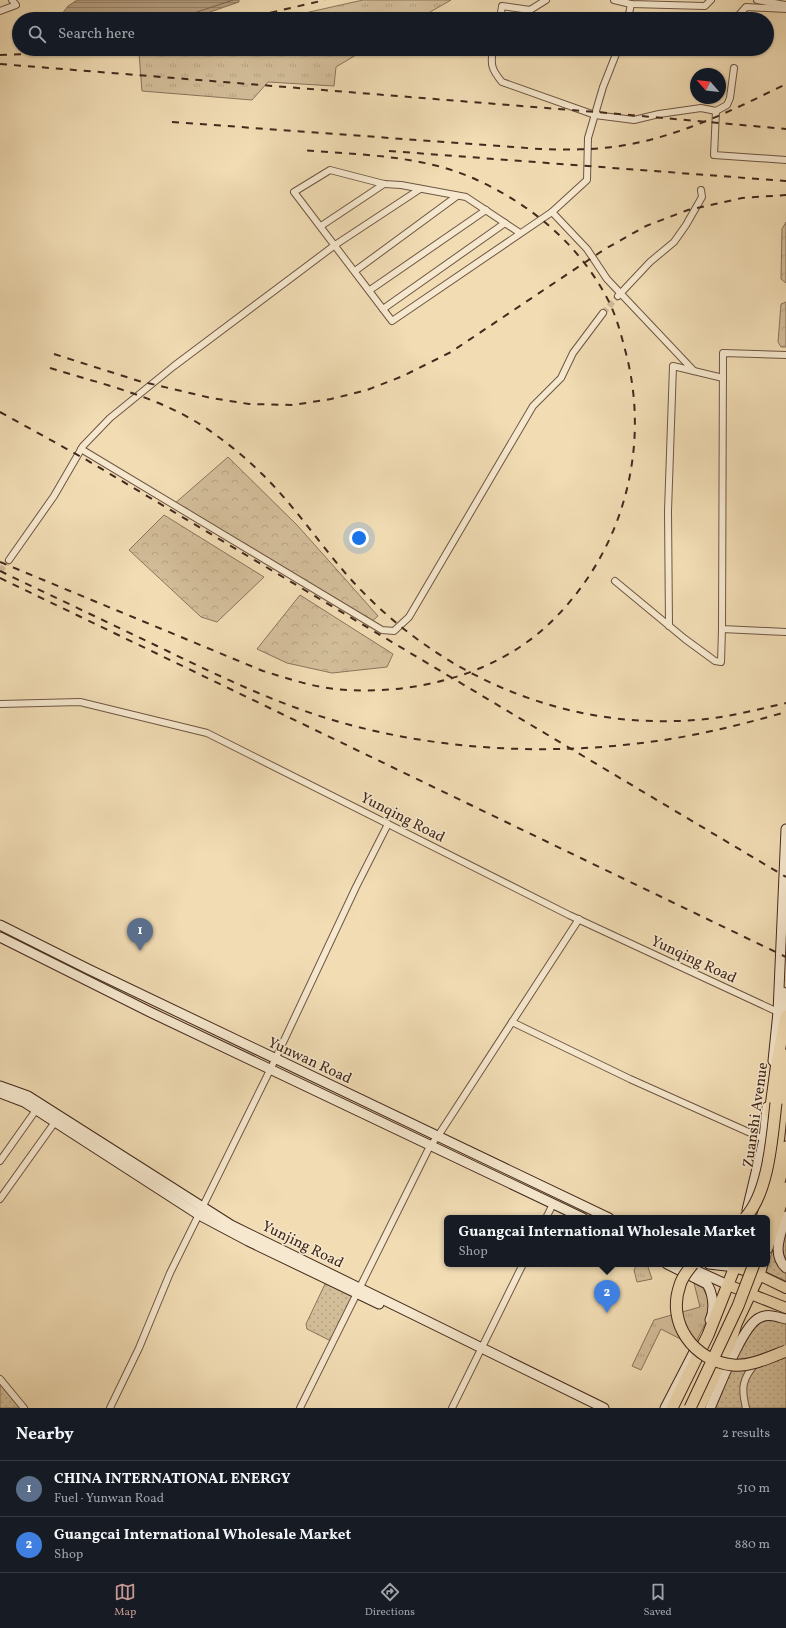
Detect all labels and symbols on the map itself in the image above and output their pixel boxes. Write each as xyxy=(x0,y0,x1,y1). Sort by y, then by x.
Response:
north arrow xyxy=(690,68,726,104)
your location xyxy=(349,528,369,548)
street label: Yunqing Road xyxy=(356,788,448,849)
pin: 1 xyxy=(127,918,153,951)
street label: Yunqing Road xyxy=(647,931,740,989)
street label: Yunwan Road xyxy=(264,1033,355,1090)
street label: Zuanshi Avenue xyxy=(739,1061,774,1169)
street label: Yunjing Road xyxy=(258,1217,347,1274)
pin: 2 xyxy=(594,1280,620,1313)

